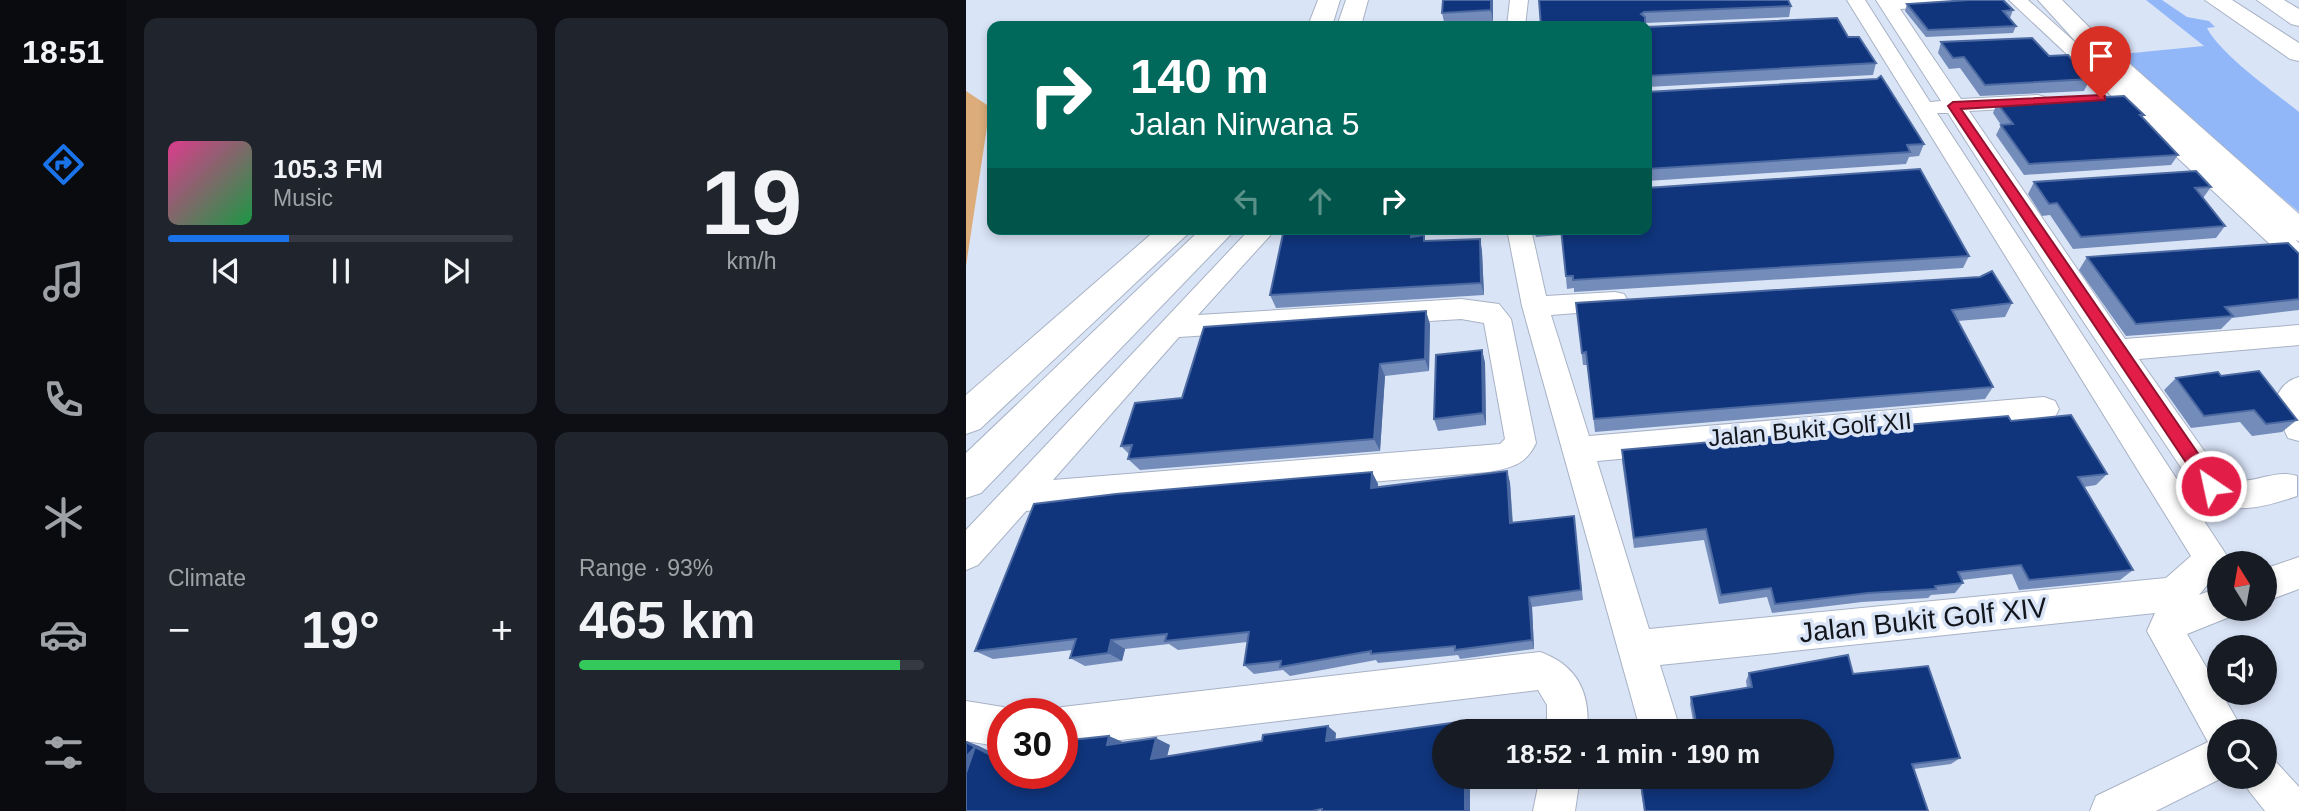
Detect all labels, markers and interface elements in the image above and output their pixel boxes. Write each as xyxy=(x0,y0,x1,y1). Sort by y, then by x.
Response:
pin xyxy=(2071,26,2131,98)
text: 18:51 xyxy=(22,34,104,70)
icon: arrive xyxy=(2082,37,2120,75)
icon: right xyxy=(1015,49,1106,140)
text: 140 m xyxy=(1130,49,1269,103)
text: Jalan Nirwana 5 xyxy=(1130,106,1359,142)
icon: directions xyxy=(39,140,88,189)
text: 19 xyxy=(701,152,802,253)
text: 105.3 FM xyxy=(273,154,383,184)
icon: left xyxy=(1228,182,1266,220)
icon: ahead xyxy=(1301,182,1339,220)
icon: right xyxy=(1374,182,1412,220)
text: Music xyxy=(273,185,333,211)
text: km/h xyxy=(727,248,776,274)
icon: previous xyxy=(207,252,245,290)
icon: pause xyxy=(322,252,360,290)
icon: next xyxy=(437,252,475,290)
icon: music xyxy=(39,257,88,306)
icon: phone xyxy=(39,375,88,424)
street label: Jalan Bukit Golf XII xyxy=(1707,407,1913,451)
position arrow xyxy=(2174,449,2248,523)
icon: climate xyxy=(39,493,88,542)
north arrow xyxy=(2207,551,2277,621)
map controls xyxy=(2207,551,2277,789)
text: Range · 93% xyxy=(579,555,713,581)
text: Climate xyxy=(168,565,246,591)
text: 465 km xyxy=(579,591,755,649)
street label: Jalan Bukit Golf XIV xyxy=(1798,592,2049,648)
text: 19° xyxy=(301,601,380,659)
text: − xyxy=(168,609,190,651)
text: + xyxy=(491,609,513,651)
icon: car xyxy=(39,610,88,659)
button: sound xyxy=(2207,635,2277,705)
speed limit sign: 30 xyxy=(987,698,1078,789)
button: search xyxy=(2207,719,2277,789)
icon: filters xyxy=(39,728,88,777)
text: 18:52 · 1 min · 190 m xyxy=(1506,739,1760,769)

